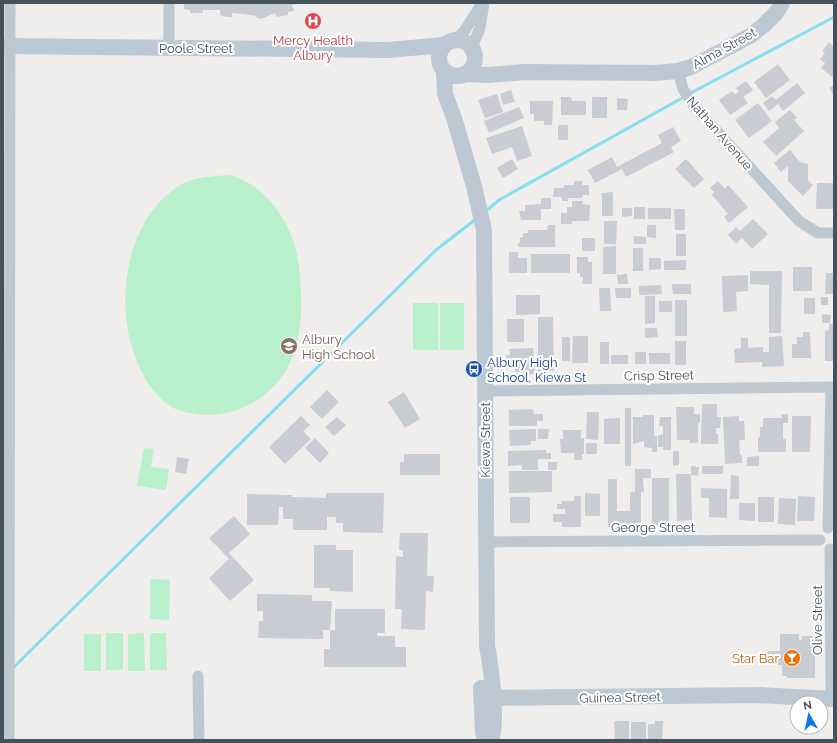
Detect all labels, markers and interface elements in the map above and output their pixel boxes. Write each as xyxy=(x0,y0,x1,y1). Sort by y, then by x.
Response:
hospital icon: Mercy Health Albury xyxy=(303,11,323,31)
street label: Alma Street xyxy=(690,24,759,72)
place label: Mercy Health Albury xyxy=(273,33,353,63)
street label: Poole Street xyxy=(159,41,234,56)
street label: Nathan Avenue xyxy=(684,94,756,173)
place label: Albury High School xyxy=(302,332,375,362)
school or university icon: Albury High School xyxy=(279,336,299,356)
place label: Albury High School, Kiewa St xyxy=(487,355,587,385)
bus stop icon: Albury High School, Kiewa St xyxy=(464,359,484,379)
street label: Crisp Street xyxy=(624,367,695,384)
street label: Kiewa Street xyxy=(478,402,493,478)
street label: George Street xyxy=(611,520,696,535)
street label: Olive Street xyxy=(810,584,825,655)
bar icon: Star Bar xyxy=(782,648,802,668)
place label: Star Bar xyxy=(732,651,779,666)
street label: Guinea Street xyxy=(579,689,662,706)
north arrow xyxy=(789,695,829,735)
text: N xyxy=(802,699,813,713)

